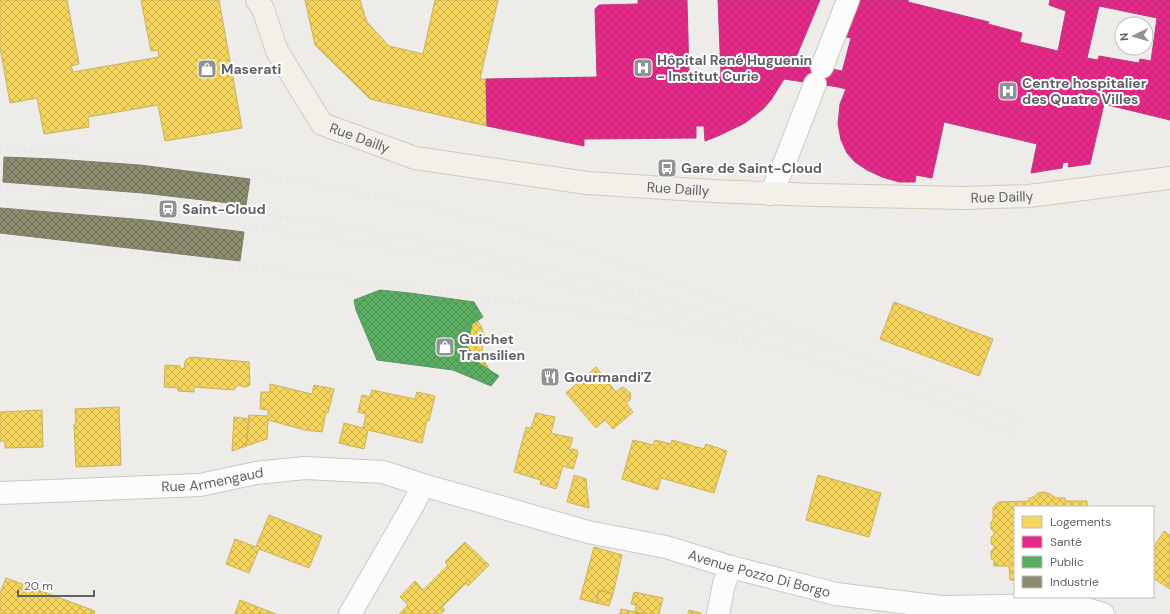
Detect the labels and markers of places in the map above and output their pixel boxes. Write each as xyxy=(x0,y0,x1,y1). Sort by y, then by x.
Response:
place label: Hôpital René Huguenin - Institut Curie xyxy=(657,51,812,85)
hospital icon: Hôpital René Huguenin - Institut Curie xyxy=(632,57,654,79)
shop icon: Maserati xyxy=(196,58,218,80)
place label: Maserati xyxy=(221,60,281,78)
place label: Centre hospitalier des Quatre Villes xyxy=(1022,74,1147,108)
hospital icon: Centre hospitalier des Quatre Villes xyxy=(997,80,1019,102)
bus stop icon: Gare de Saint-Cloud xyxy=(656,157,678,179)
place label: Gare de Saint-Cloud xyxy=(681,159,822,177)
station icon: Saint-Cloud xyxy=(157,198,179,220)
place label: Saint-Cloud xyxy=(182,200,266,218)
place label: Guichet Transilien xyxy=(459,330,525,364)
shop icon: Guichet Transilien xyxy=(434,336,456,358)
restaurant icon: Gourmandi'Z xyxy=(539,366,561,388)
place label: Gourmandi'Z xyxy=(564,368,652,386)

